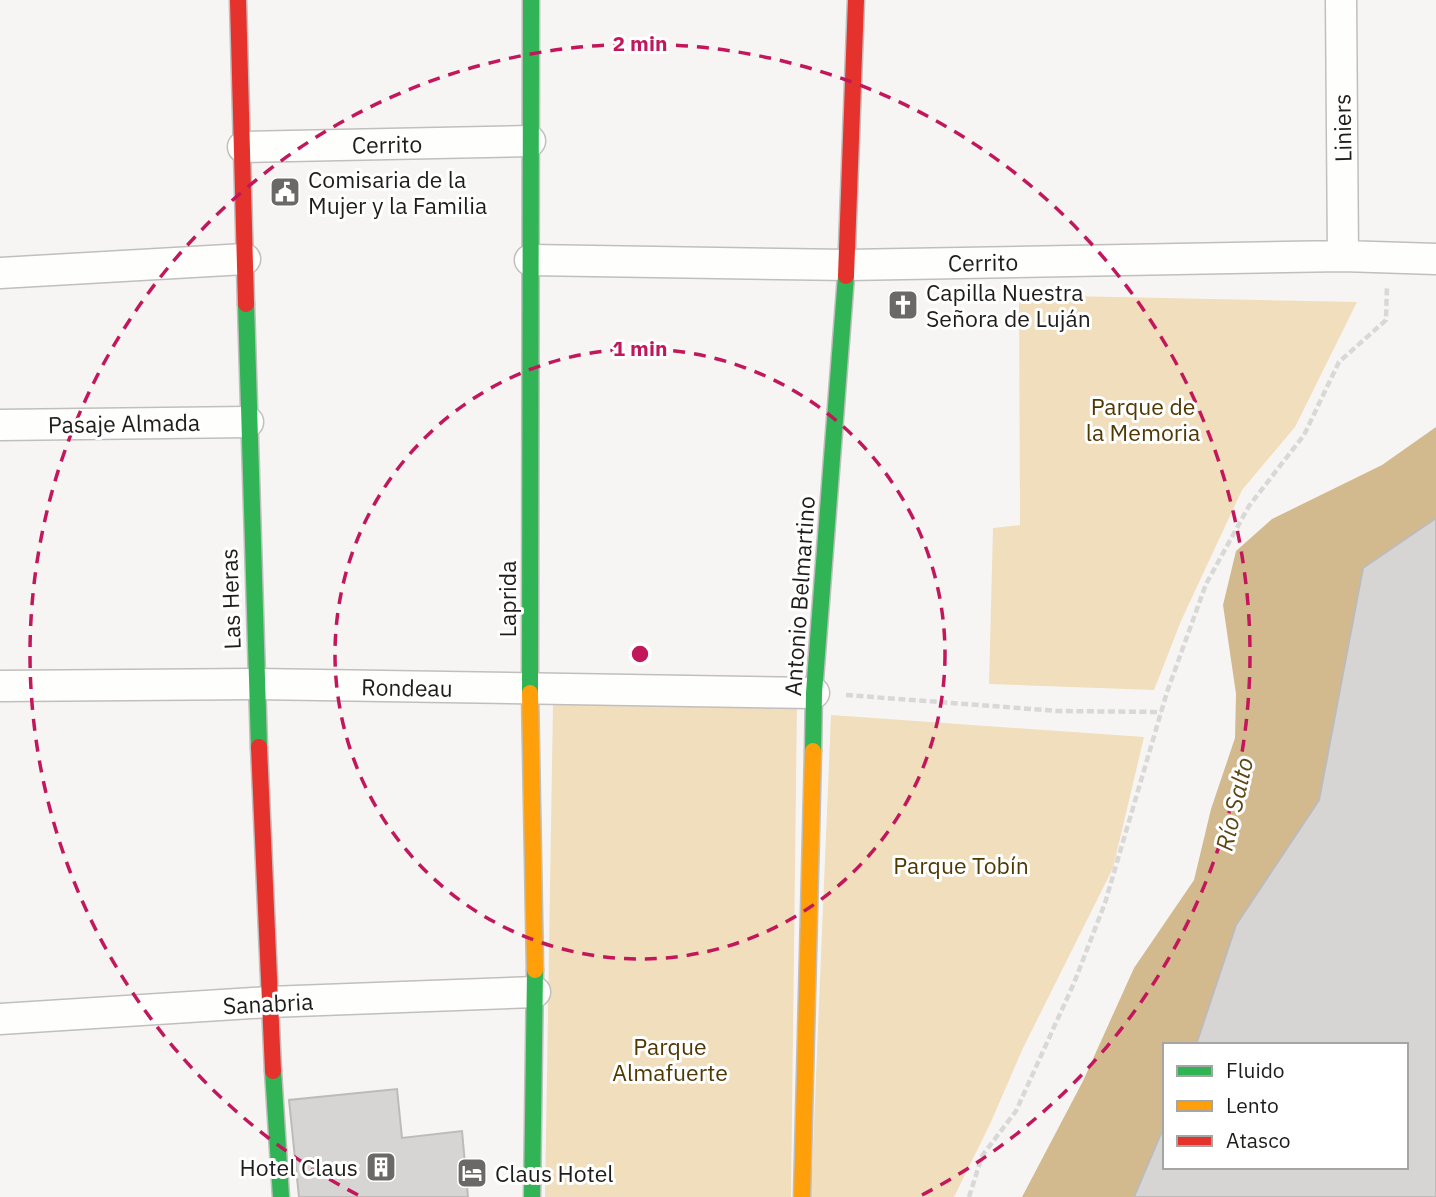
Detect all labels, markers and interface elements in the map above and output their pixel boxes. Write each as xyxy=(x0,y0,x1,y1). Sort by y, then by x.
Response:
text: 2 min xyxy=(613,29,667,57)
street label: Liniers xyxy=(1326,94,1358,162)
street label: Cerrito xyxy=(352,128,422,160)
place label: Comisaria de la Mujer y la Familia xyxy=(308,164,487,220)
public building icon: Comisaria de la Mujer y la Familia xyxy=(268,175,302,209)
street label: Cerrito xyxy=(948,246,1018,278)
place label: Capilla Nuestra Señora de Luján xyxy=(926,277,1091,333)
church icon: Capilla Nuestra Señora de Luján xyxy=(886,288,920,322)
text: 1 min xyxy=(613,334,667,362)
park label: Parque de la Memoria xyxy=(1086,391,1200,447)
street label: Pasaje Almada xyxy=(48,407,200,439)
street label: Antonio Belmartino xyxy=(777,495,821,697)
street label: Las Heras xyxy=(213,548,247,650)
street label: Laprida xyxy=(492,561,522,637)
centre of rings xyxy=(628,642,652,666)
street label: Rondeau xyxy=(361,671,453,703)
water label: Río Salto xyxy=(1208,754,1260,854)
park label: Parque Tobín xyxy=(893,850,1029,880)
street label: Sanabria xyxy=(222,986,314,1020)
park label: Parque Almafuerte xyxy=(612,1031,728,1087)
legend xyxy=(1163,1043,1408,1169)
text: Fluido xyxy=(1226,1056,1285,1084)
text: Lento xyxy=(1226,1091,1279,1119)
text: Atasco xyxy=(1226,1126,1290,1154)
building icon: Hotel Claus xyxy=(364,1150,398,1184)
place label: Hotel Claus xyxy=(239,1152,358,1182)
hotel icon: Claus Hotel xyxy=(455,1156,489,1190)
place label: Claus Hotel xyxy=(495,1158,614,1188)

